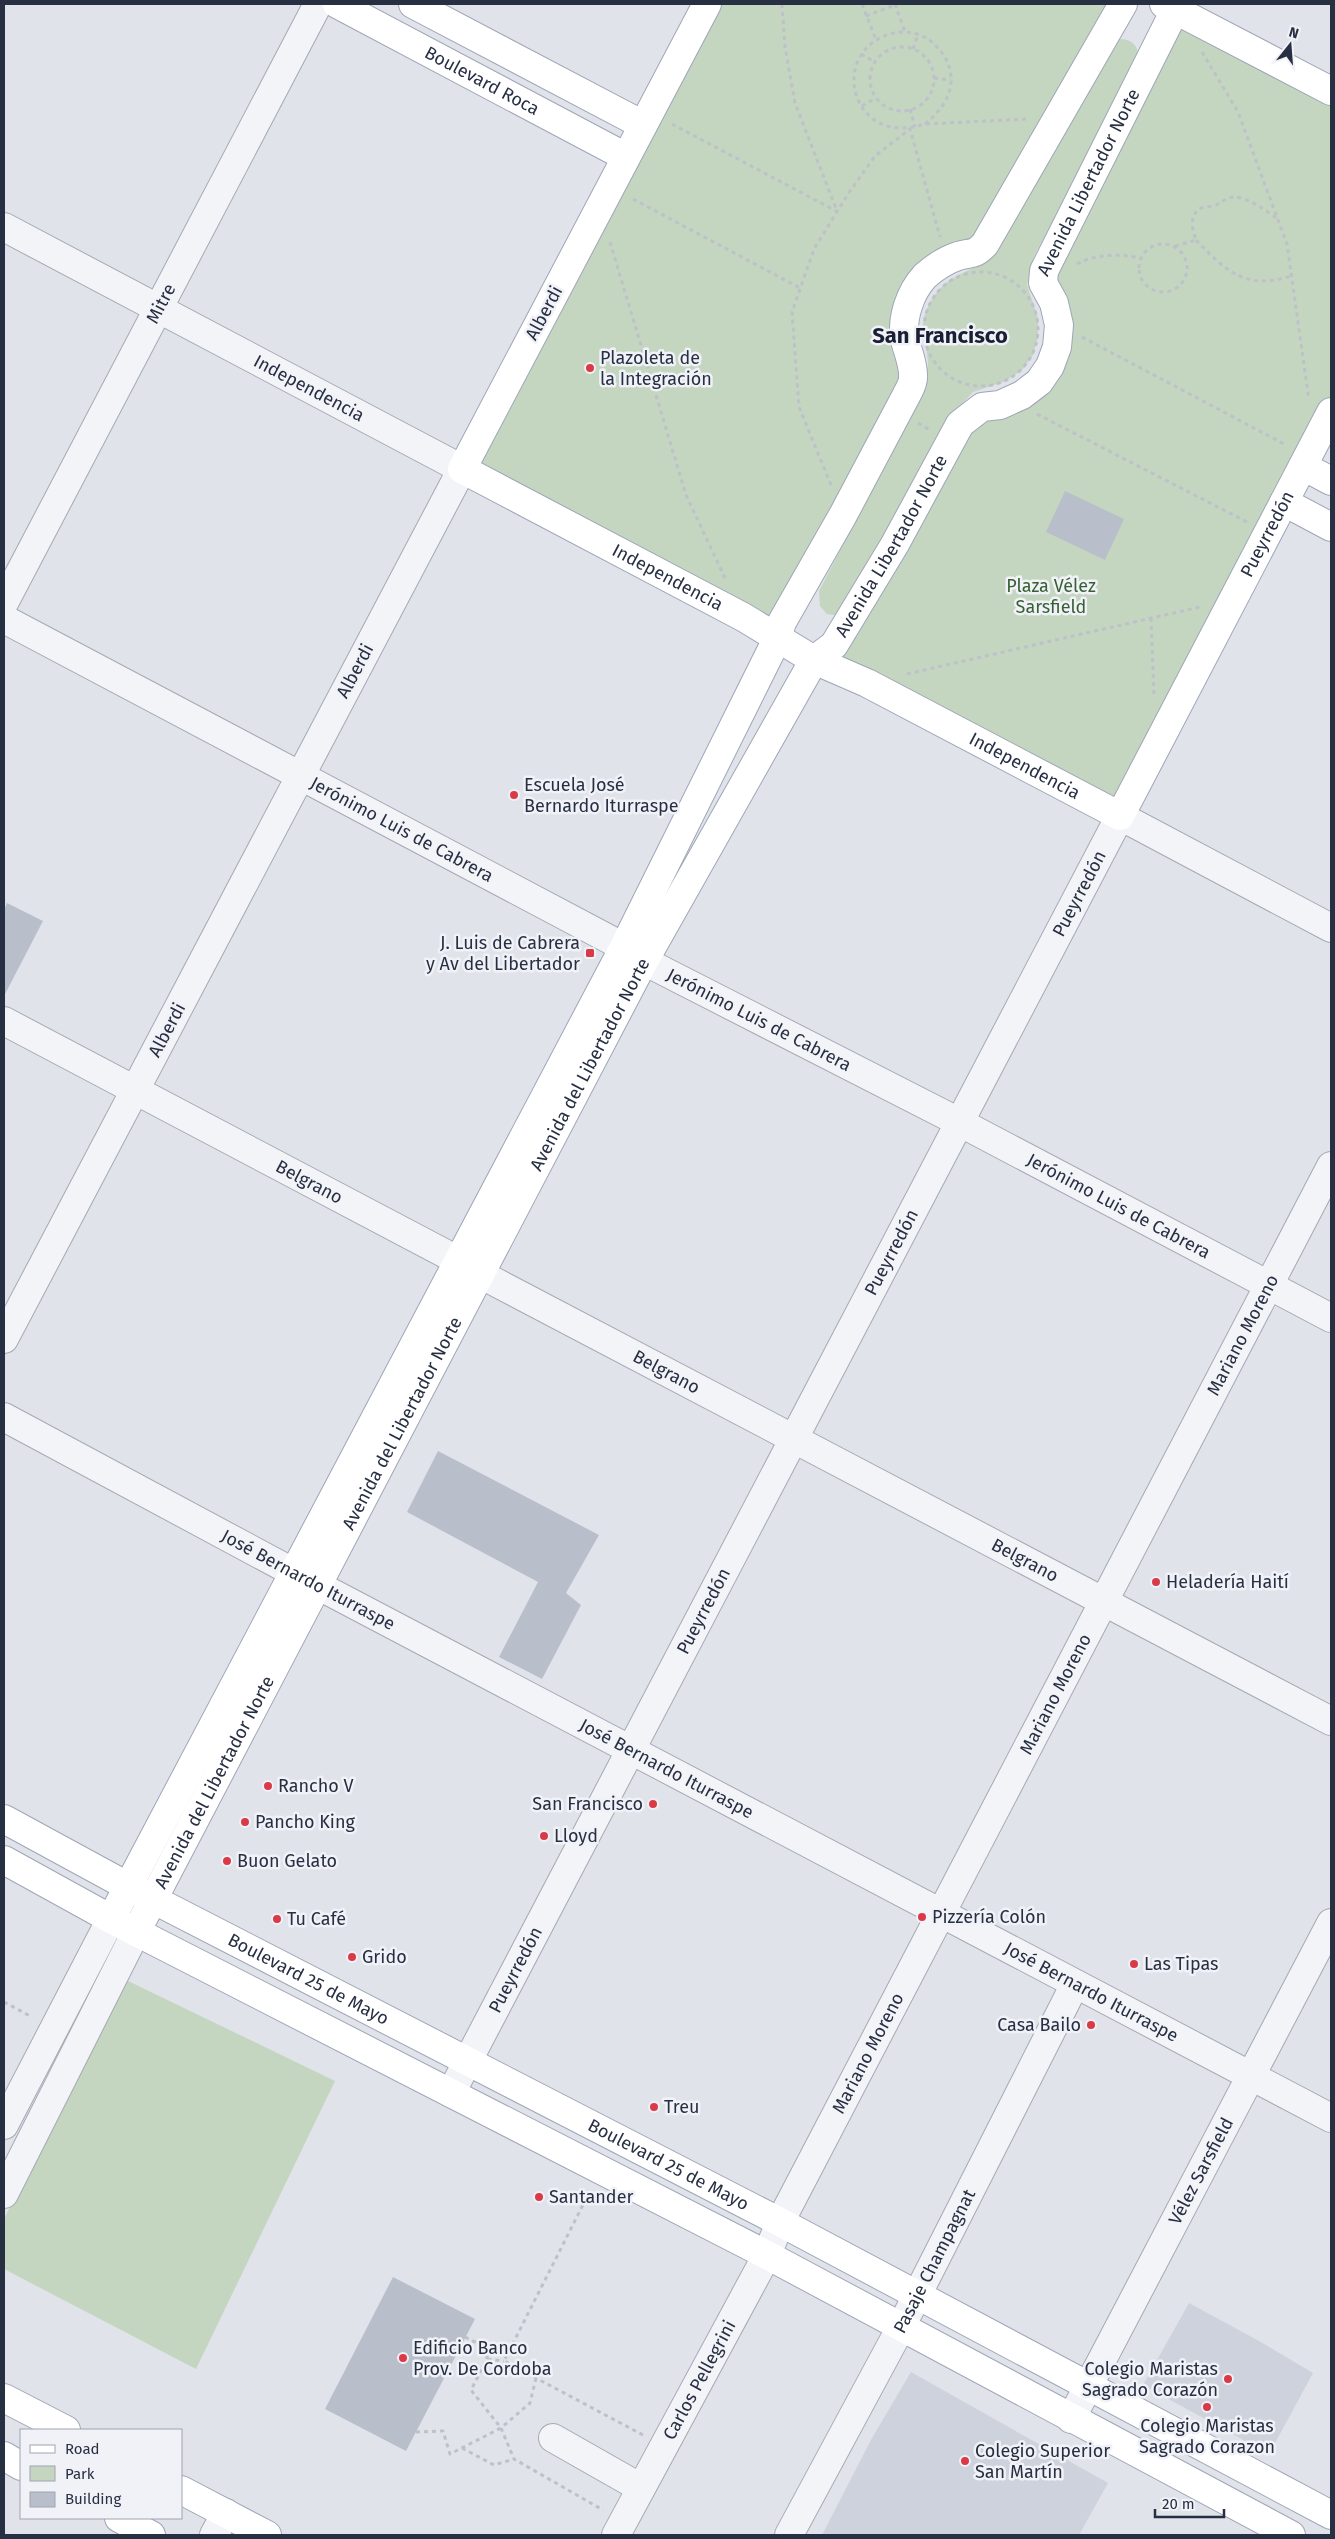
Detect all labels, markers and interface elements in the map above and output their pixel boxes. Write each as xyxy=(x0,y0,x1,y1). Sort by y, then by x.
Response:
north arrow xyxy=(1265,20,1315,70)
text: N xyxy=(1287,24,1301,43)
street label: Boulevard Roca xyxy=(421,41,543,120)
street label: Avenida Libertador Norte xyxy=(1032,85,1145,279)
street label: Mitre xyxy=(141,280,180,327)
street label: Alberdi xyxy=(521,282,567,344)
district label: San Francisco xyxy=(872,322,1008,349)
place label: Plazoleta de la Integración xyxy=(600,347,712,390)
street label: Independencia xyxy=(250,350,368,426)
marker: Plazoleta de la Integración xyxy=(584,362,596,374)
street label: Avenida Libertador Norte xyxy=(830,451,952,641)
street label: Pueyrredón xyxy=(1236,487,1299,581)
street label: Independencia xyxy=(608,539,727,615)
park label: Plaza Vélez Sarsfield xyxy=(1006,575,1096,618)
street label: Alberdi xyxy=(332,640,378,702)
street label: Independencia xyxy=(965,728,1084,804)
street label: Jerónimo Luis de Cabrera xyxy=(306,772,497,887)
place label: Escuela José Bernardo Iturraspe xyxy=(524,774,679,817)
marker: Escuela José Bernardo Iturraspe xyxy=(508,789,520,801)
street label: Pueyrredón xyxy=(1048,847,1111,940)
place label: J. Luis de Cabrera y Av del Libertador xyxy=(426,932,580,975)
marker: J. Luis de Cabrera y Av del Libertador xyxy=(584,947,596,959)
street label: Avenida del Libertador Norte xyxy=(525,954,655,1175)
street label: Jerónimo Luis de Cabrera xyxy=(663,964,855,1076)
street label: Alberdi xyxy=(144,999,190,1061)
street label: Jerónimo Luis de Cabrera xyxy=(1023,1149,1214,1263)
street label: Belgrano xyxy=(272,1155,346,1209)
street label: Pueyrredón xyxy=(860,1206,923,1299)
street label: Mariano Moreno xyxy=(1202,1271,1283,1399)
street label: Avenida del Libertador Norte xyxy=(337,1313,467,1534)
street label: Belgrano xyxy=(629,1345,704,1399)
street label: José Bernardo Iturraspe xyxy=(217,1525,399,1635)
street label: Belgrano xyxy=(988,1534,1062,1587)
street label: Pueyrredón xyxy=(672,1564,735,1658)
place label: Heladería Haití xyxy=(1166,1571,1289,1593)
marker: Heladería Haití xyxy=(1150,1576,1162,1588)
street label: Mariano Moreno xyxy=(1015,1630,1096,1758)
street label: Avenida del Libertador Norte xyxy=(150,1672,279,1892)
street label: José Bernardo Iturraspe xyxy=(576,1714,757,1823)
place label: Rancho V xyxy=(278,1775,354,1797)
marker: Rancho V xyxy=(262,1780,274,1792)
place label: San Francisco xyxy=(532,1793,643,1815)
marker: San Francisco xyxy=(647,1798,659,1810)
place label: Pancho King xyxy=(255,1811,355,1833)
marker: Pancho King xyxy=(239,1816,251,1828)
place label: Lloyd xyxy=(554,1825,598,1847)
marker: Lloyd xyxy=(538,1830,550,1842)
place label: Buon Gelato xyxy=(237,1850,337,1872)
marker: Buon Gelato xyxy=(221,1855,233,1867)
place label: Pizzería Colón xyxy=(932,1906,1046,1928)
place label: Tu Café xyxy=(287,1908,346,1930)
marker: Pizzería Colón xyxy=(916,1911,928,1923)
marker: Tu Café xyxy=(271,1913,283,1925)
street label: Pueyrredón xyxy=(484,1923,547,2017)
street label: Boulevard 25 de Mayo xyxy=(224,1929,393,2030)
street label: José Bernardo Iturraspe xyxy=(1000,1937,1182,2047)
place label: Grido xyxy=(362,1946,407,1968)
marker: Grido xyxy=(346,1951,358,1963)
place label: Las Tipas xyxy=(1144,1953,1218,1975)
marker: Las Tipas xyxy=(1128,1958,1140,1970)
street label: Mariano Moreno xyxy=(827,1989,909,2117)
place label: Casa Bailo xyxy=(997,2014,1081,2036)
marker: Casa Bailo xyxy=(1085,2019,1097,2031)
place label: Treu xyxy=(664,2096,699,2118)
marker: Treu xyxy=(648,2101,660,2113)
street label: Boulevard 25 de Mayo xyxy=(584,2114,753,2215)
street label: Vélez Sarsfield xyxy=(1164,2114,1238,2228)
street label: Pasaje Champagnat xyxy=(889,2185,980,2337)
place label: Santander xyxy=(549,2186,633,2208)
marker: Santander xyxy=(533,2191,545,2203)
street label: Carlos Pellegrini xyxy=(658,2317,741,2444)
place label: Edificio Banco Prov. De Cordoba xyxy=(413,2337,552,2380)
marker: Edificio Banco Prov. De Cordoba xyxy=(397,2352,409,2364)
place label: Colegio Maristas Sagrado Corazón xyxy=(1082,2358,1218,2401)
marker: Colegio Maristas Sagrado Corazón xyxy=(1222,2373,1234,2385)
marker: Colegio Maristas Sagrado Corazon xyxy=(1201,2401,1213,2413)
place label: Colegio Maristas Sagrado Corazon xyxy=(1139,2415,1275,2458)
legend xyxy=(20,2429,182,2519)
text: Road xyxy=(65,2440,100,2458)
place label: Colegio Superior San Martín xyxy=(975,2440,1110,2483)
marker: Colegio Superior San Martín xyxy=(959,2455,971,2467)
text: Park xyxy=(65,2465,95,2483)
scale bar xyxy=(1155,2486,1224,2518)
text: Building xyxy=(65,2490,121,2508)
text: 20 m xyxy=(1162,2495,1195,2513)

